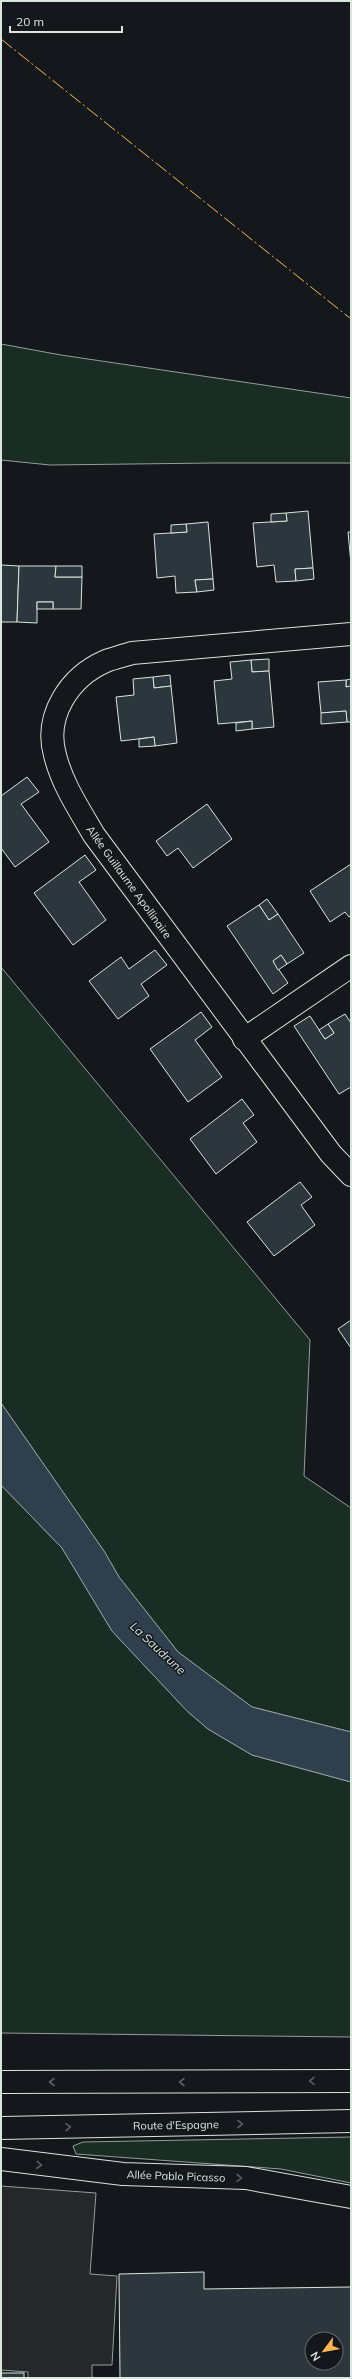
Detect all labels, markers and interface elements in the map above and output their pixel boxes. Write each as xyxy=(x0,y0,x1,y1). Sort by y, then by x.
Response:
scale bar xyxy=(10,8,122,34)
text: 20 m xyxy=(16,14,44,29)
street label: Allée Guillaume Apollinaire xyxy=(83,823,175,941)
water label: La Saudrune xyxy=(127,1618,189,1678)
one-way arrow xyxy=(309,2077,315,2085)
one-way arrow xyxy=(49,2078,55,2086)
one-way arrow xyxy=(179,2078,185,2086)
street label: Route d'Espagne xyxy=(133,2117,219,2133)
one-way arrow xyxy=(237,2120,243,2128)
one-way arrow xyxy=(65,2123,71,2131)
one-way arrow xyxy=(36,2160,42,2169)
street label: Allée Pablo Picasso xyxy=(126,2167,226,2185)
one-way arrow xyxy=(236,2174,242,2182)
north arrow xyxy=(304,2331,344,2371)
text: N xyxy=(307,2349,324,2364)

